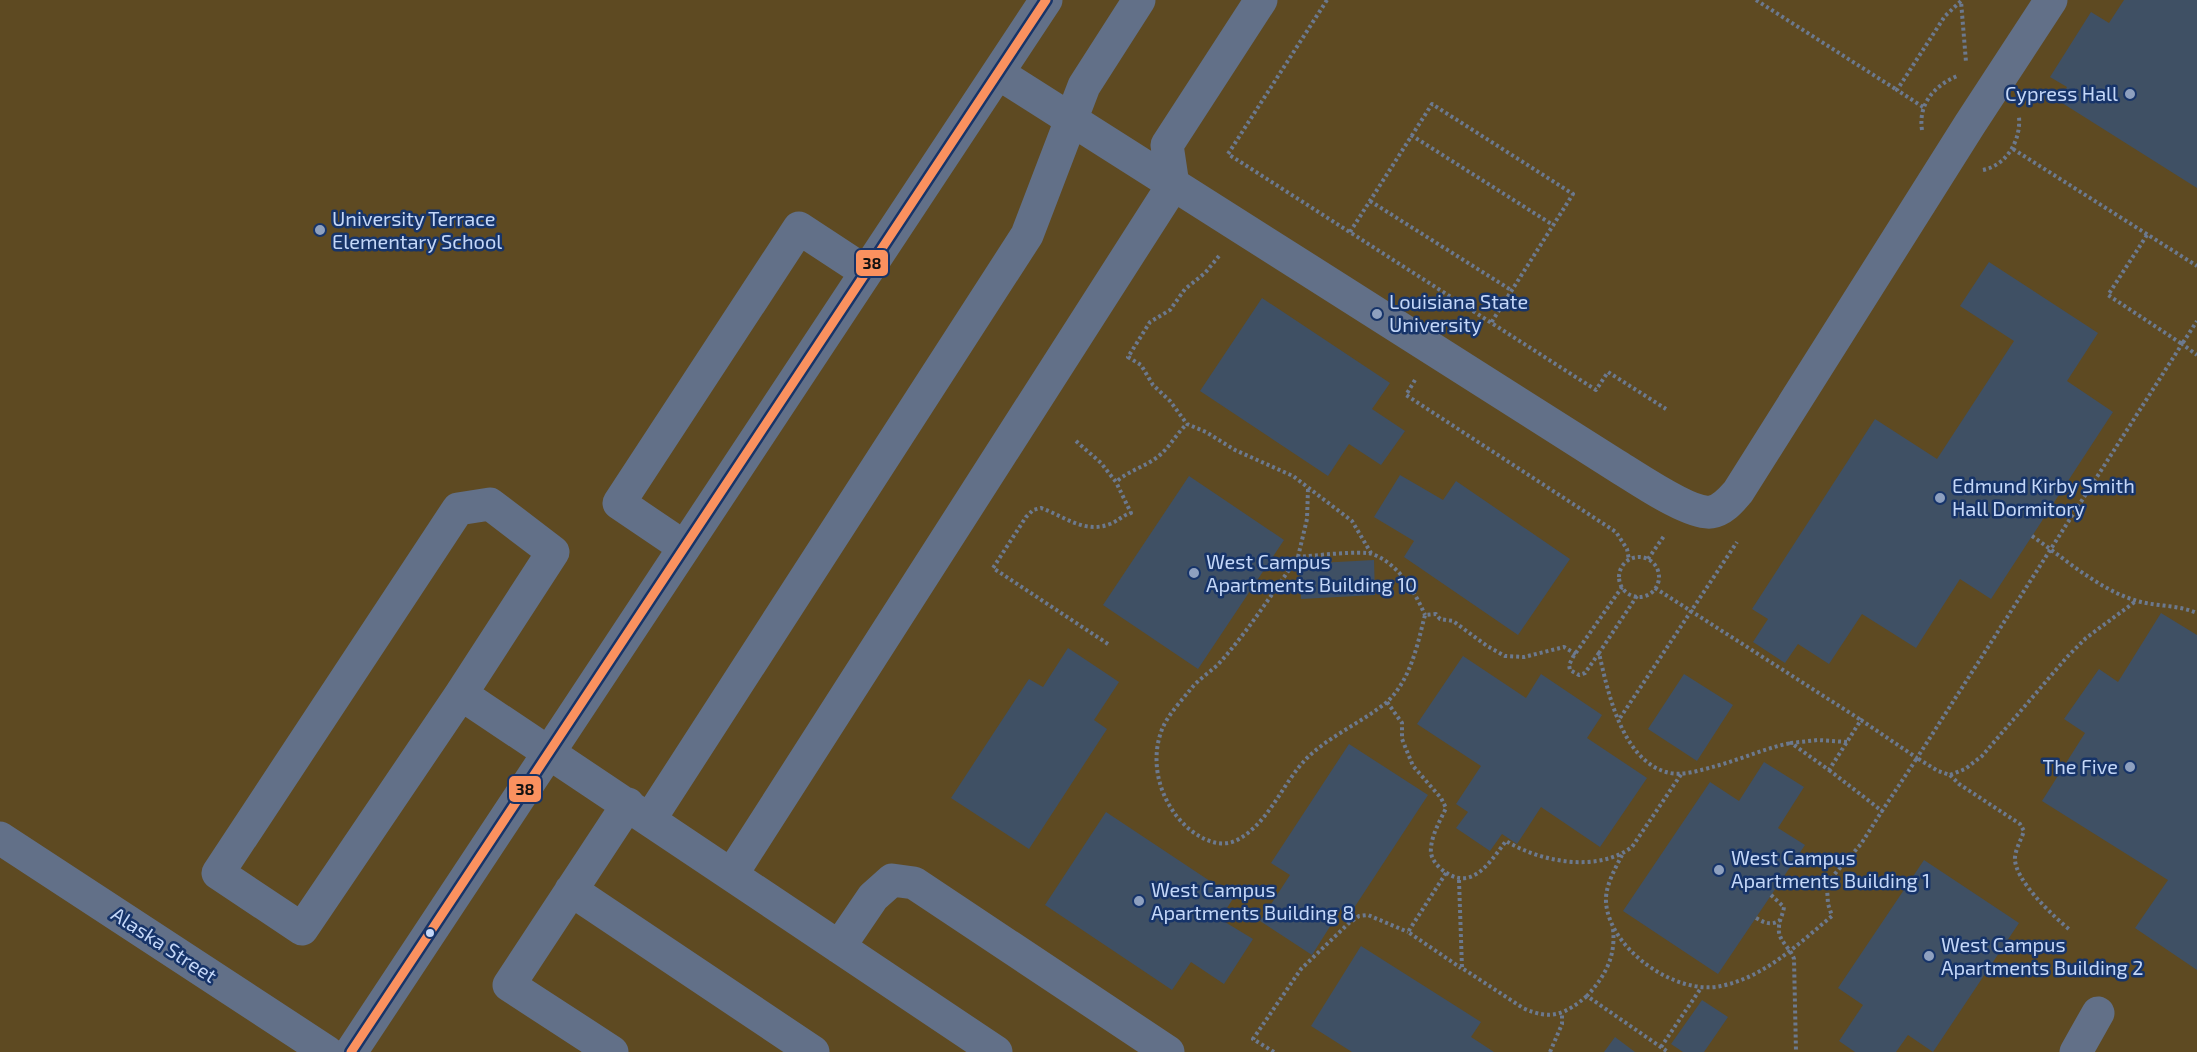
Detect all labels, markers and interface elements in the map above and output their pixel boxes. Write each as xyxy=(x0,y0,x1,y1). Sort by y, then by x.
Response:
place label: Cypress Hall xyxy=(2005,81,2118,105)
marker: Cypress Hall xyxy=(2123,87,2137,101)
place label: University Terrace Elementary School xyxy=(332,206,502,253)
marker: University Terrace Elementary School xyxy=(313,223,327,237)
line badge: 38 xyxy=(855,249,889,277)
text: 38 xyxy=(862,253,882,272)
place label: Louisiana State University xyxy=(1389,289,1528,336)
marker: Louisiana State University xyxy=(1370,307,1384,321)
place label: Edmund Kirby Smith Hall Dormitory xyxy=(1952,473,2135,520)
marker: Edmund Kirby Smith Hall Dormitory xyxy=(1933,491,1947,505)
place label: West Campus Apartments Building 10 xyxy=(1206,549,1417,596)
marker: West Campus Apartments Building 10 xyxy=(1187,566,1201,580)
place label: The Five xyxy=(2043,754,2118,778)
marker: The Five xyxy=(2123,760,2137,774)
line badge: 38 xyxy=(508,775,542,803)
text: 38 xyxy=(515,779,535,798)
place label: West Campus Apartments Building 1 xyxy=(1731,845,1930,892)
marker: West Campus Apartments Building 1 xyxy=(1712,863,1726,877)
place label: West Campus Apartments Building 8 xyxy=(1151,877,1354,924)
marker: West Campus Apartments Building 8 xyxy=(1132,894,1146,908)
street label: Alaska Street xyxy=(107,901,222,987)
unlabelled marker xyxy=(424,927,436,939)
place label: West Campus Apartments Building 2 xyxy=(1941,932,2143,979)
marker: West Campus Apartments Building 2 xyxy=(1922,949,1936,963)

